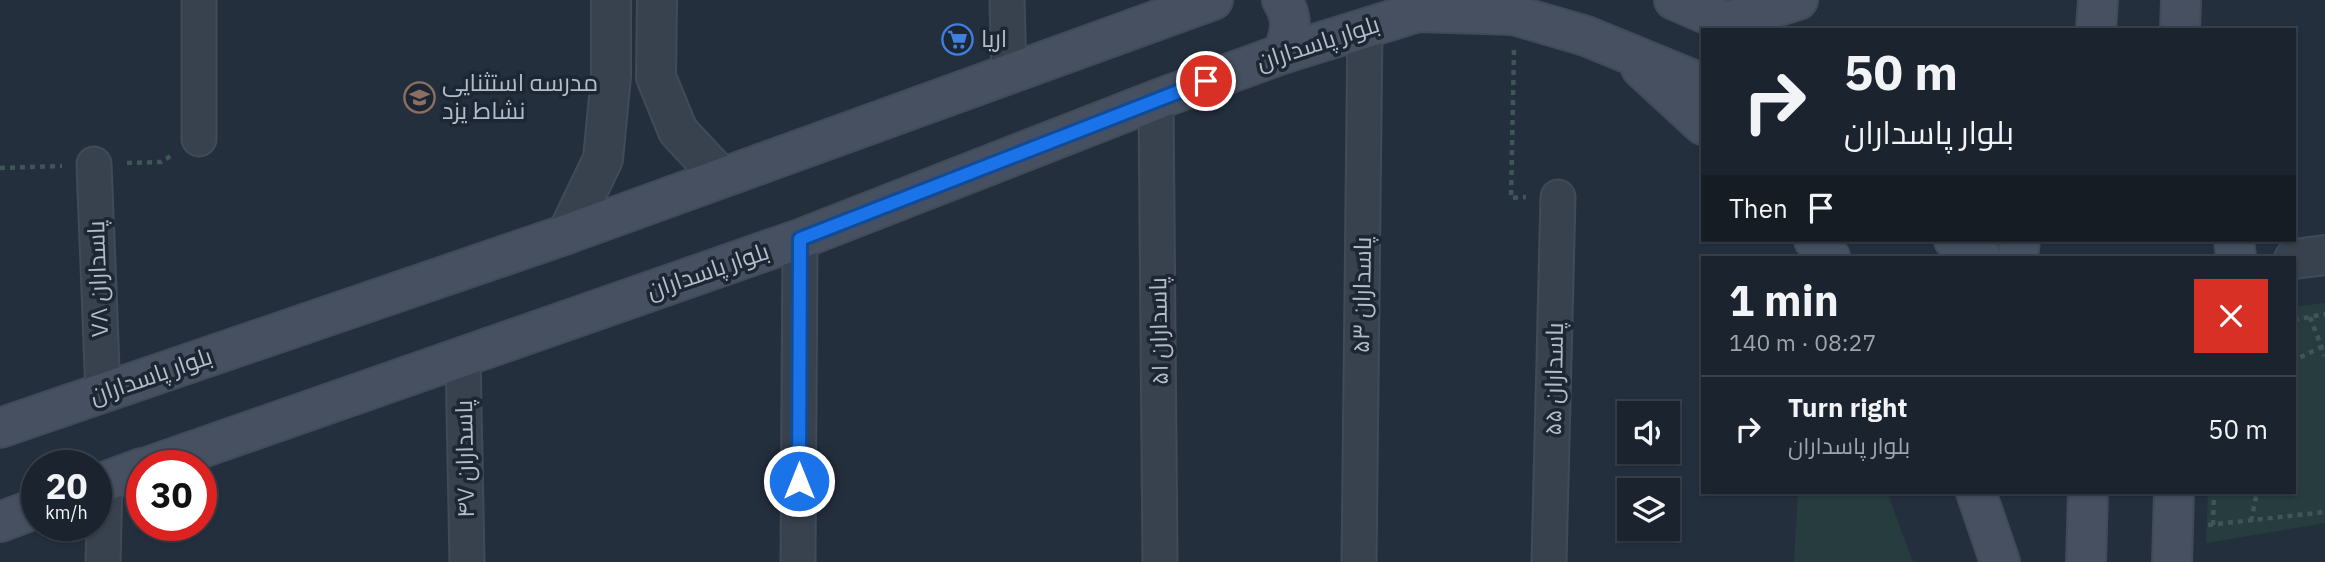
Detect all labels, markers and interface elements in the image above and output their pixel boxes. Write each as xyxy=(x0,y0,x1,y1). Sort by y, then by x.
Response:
street label: بلوار پاسداران xyxy=(1252,7,1384,78)
supermarket icon: اریا xyxy=(941,22,975,56)
place label: اریا xyxy=(981,22,1007,54)
text: 50 m xyxy=(1844,40,1958,103)
pin xyxy=(1176,51,1236,111)
icon: right xyxy=(1729,56,1820,147)
icon: arrive xyxy=(1187,62,1225,100)
place label: مدرسه استثنایی نشاط یزد xyxy=(442,66,598,126)
school or university icon: مدرسه استثنایی نشاط یزد xyxy=(402,80,436,114)
text: بلوار پاسداران xyxy=(1844,111,2014,153)
icon: arrive xyxy=(1802,189,1840,227)
text: Then xyxy=(1729,191,1788,225)
street label: پاسداران ۷۸ xyxy=(79,219,116,338)
street label: بلوار پاسداران xyxy=(642,234,773,307)
street label: پاسداران ۵۳ xyxy=(1344,236,1379,353)
text: 1 min xyxy=(1729,273,1839,328)
street label: پاسداران ۵۱ xyxy=(1141,276,1176,385)
button: close xyxy=(2194,279,2268,353)
street label: پاسداران ۵۵ xyxy=(1536,321,1571,436)
text: 140 m · 08:27 xyxy=(1729,327,1876,357)
street label: بلوار پاسداران xyxy=(85,339,216,412)
text: Turn right xyxy=(1788,390,1907,424)
street label: پاسداران ۴۷ xyxy=(447,399,482,518)
map controls xyxy=(1617,401,1680,541)
button: sound xyxy=(1617,401,1680,464)
icon: right xyxy=(1729,410,1767,448)
text: 50 m xyxy=(2208,412,2268,446)
text: بلوار پاسداران xyxy=(1788,430,1910,460)
position arrow xyxy=(762,444,836,518)
speed limit sign: 30 xyxy=(126,450,217,541)
text: 20 xyxy=(45,463,88,509)
button: layers xyxy=(1617,478,1680,541)
text: km/h xyxy=(45,501,88,524)

